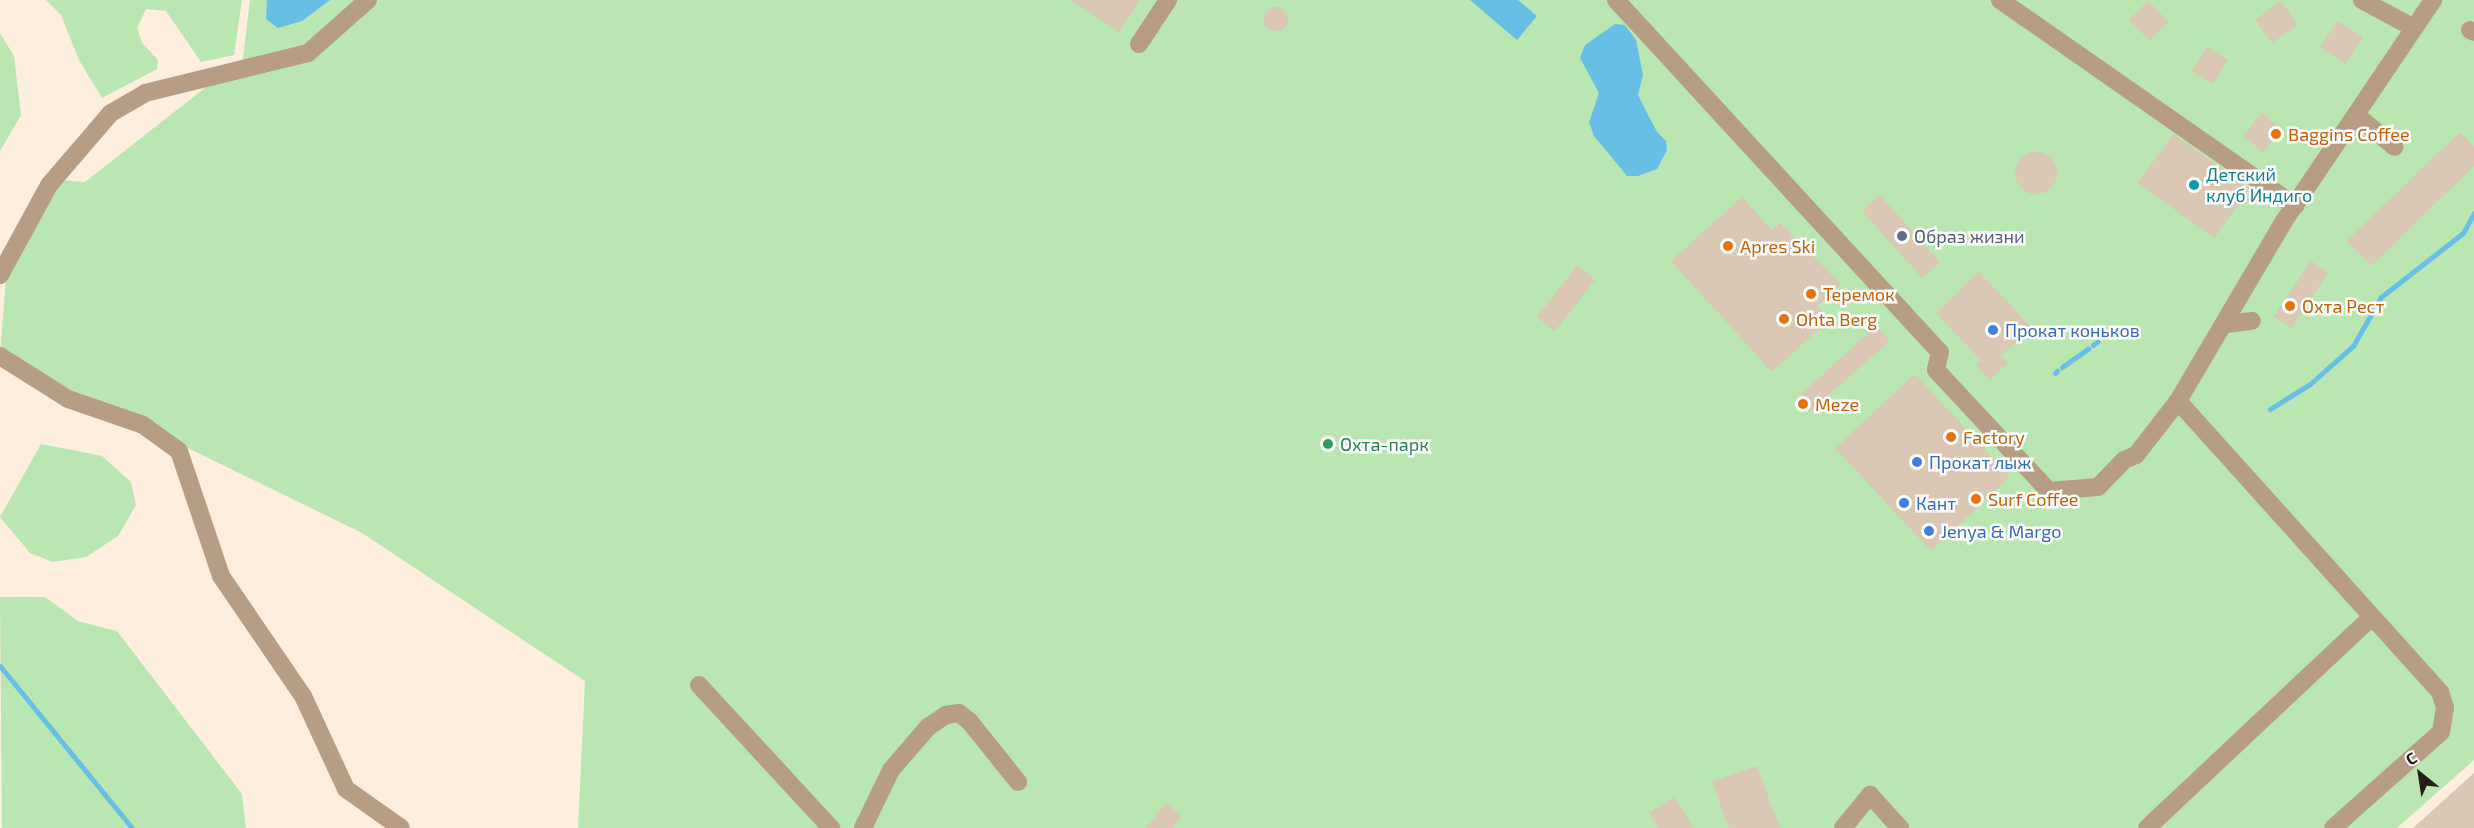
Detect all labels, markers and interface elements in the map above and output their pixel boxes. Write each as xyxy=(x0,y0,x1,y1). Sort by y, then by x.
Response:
place label: Baggins Coffee xyxy=(2288,123,2410,145)
marker: Baggins Coffee xyxy=(2269,127,2283,141)
place label: Детский клуб Индиго xyxy=(2206,164,2312,207)
marker: Детский клуб Индиго xyxy=(2187,178,2201,192)
place label: Образ жизни xyxy=(1914,225,2024,247)
marker: Образ жизни xyxy=(1895,229,1909,243)
place label: Apres Ski xyxy=(1740,235,1815,257)
marker: Apres Ski xyxy=(1721,239,1735,253)
place label: Теремок xyxy=(1823,283,1895,305)
marker: Теремок xyxy=(1804,287,1818,301)
place label: Охта Рест xyxy=(2302,295,2384,317)
marker: Охта Рест xyxy=(2283,299,2297,313)
place label: Ohta Berg xyxy=(1796,308,1877,330)
marker: Ohta Berg xyxy=(1777,312,1791,326)
place label: Прокат коньков xyxy=(2005,319,2140,341)
marker: Прокат коньков xyxy=(1986,323,2000,337)
place label: Meze xyxy=(1815,393,1859,415)
marker: Meze xyxy=(1796,397,1810,411)
place label: Factory xyxy=(1963,426,2025,448)
marker: Factory xyxy=(1944,430,1958,444)
place label: Охта-парк xyxy=(1340,433,1429,455)
marker: Охта-парк xyxy=(1321,437,1335,451)
place label: Прокат лыж xyxy=(1929,451,2032,473)
marker: Прокат лыж xyxy=(1910,455,1924,469)
place label: Surf Coffee xyxy=(1988,488,2079,510)
place label: Кант xyxy=(1916,492,1956,514)
marker: Surf Coffee xyxy=(1969,492,1983,506)
marker: Кант xyxy=(1897,496,1911,510)
place label: Jenya & Margo xyxy=(1941,520,2061,542)
marker: Jenya & Margo xyxy=(1922,524,1936,538)
north arrow xyxy=(2390,744,2450,804)
text: С xyxy=(2402,747,2420,769)

